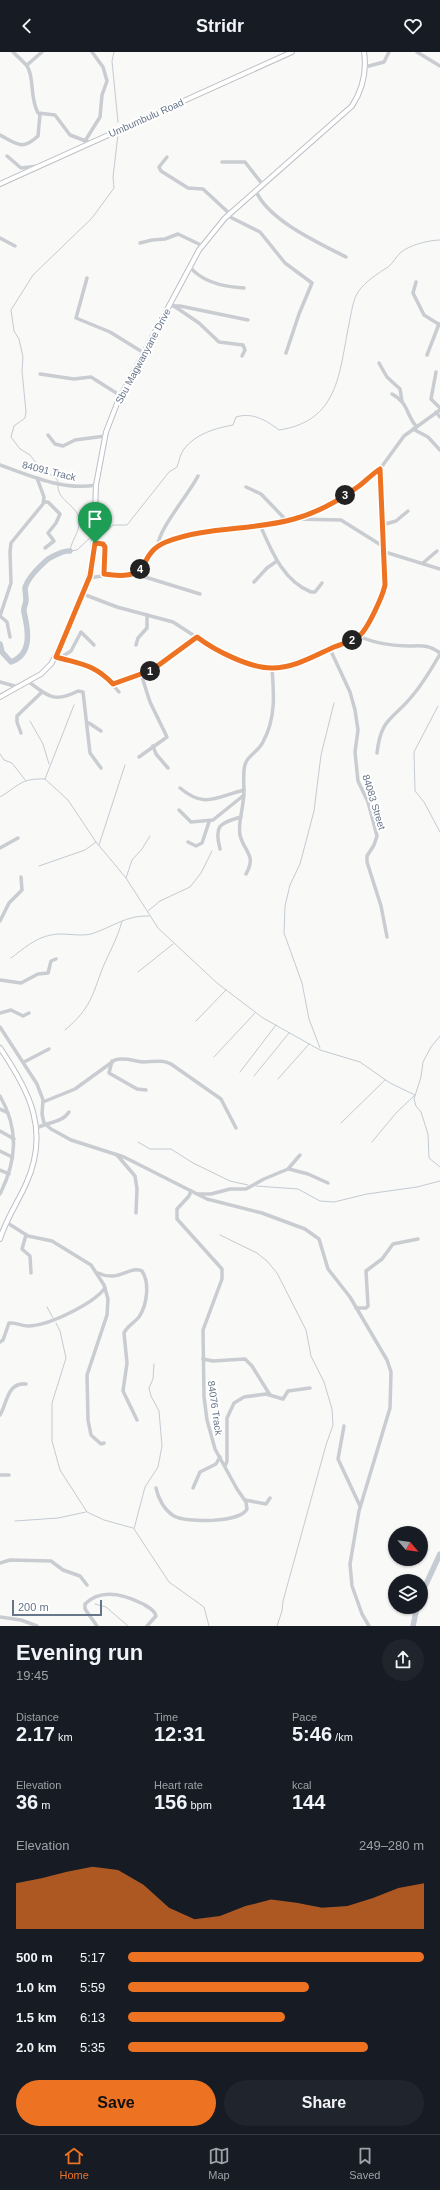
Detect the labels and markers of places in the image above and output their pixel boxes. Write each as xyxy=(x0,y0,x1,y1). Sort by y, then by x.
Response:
pin: 3 xyxy=(335,485,355,505)
pin xyxy=(78,502,112,543)
pin: 4 xyxy=(130,559,150,579)
pin: 2 xyxy=(342,630,362,650)
pin: 1 xyxy=(140,661,160,681)

